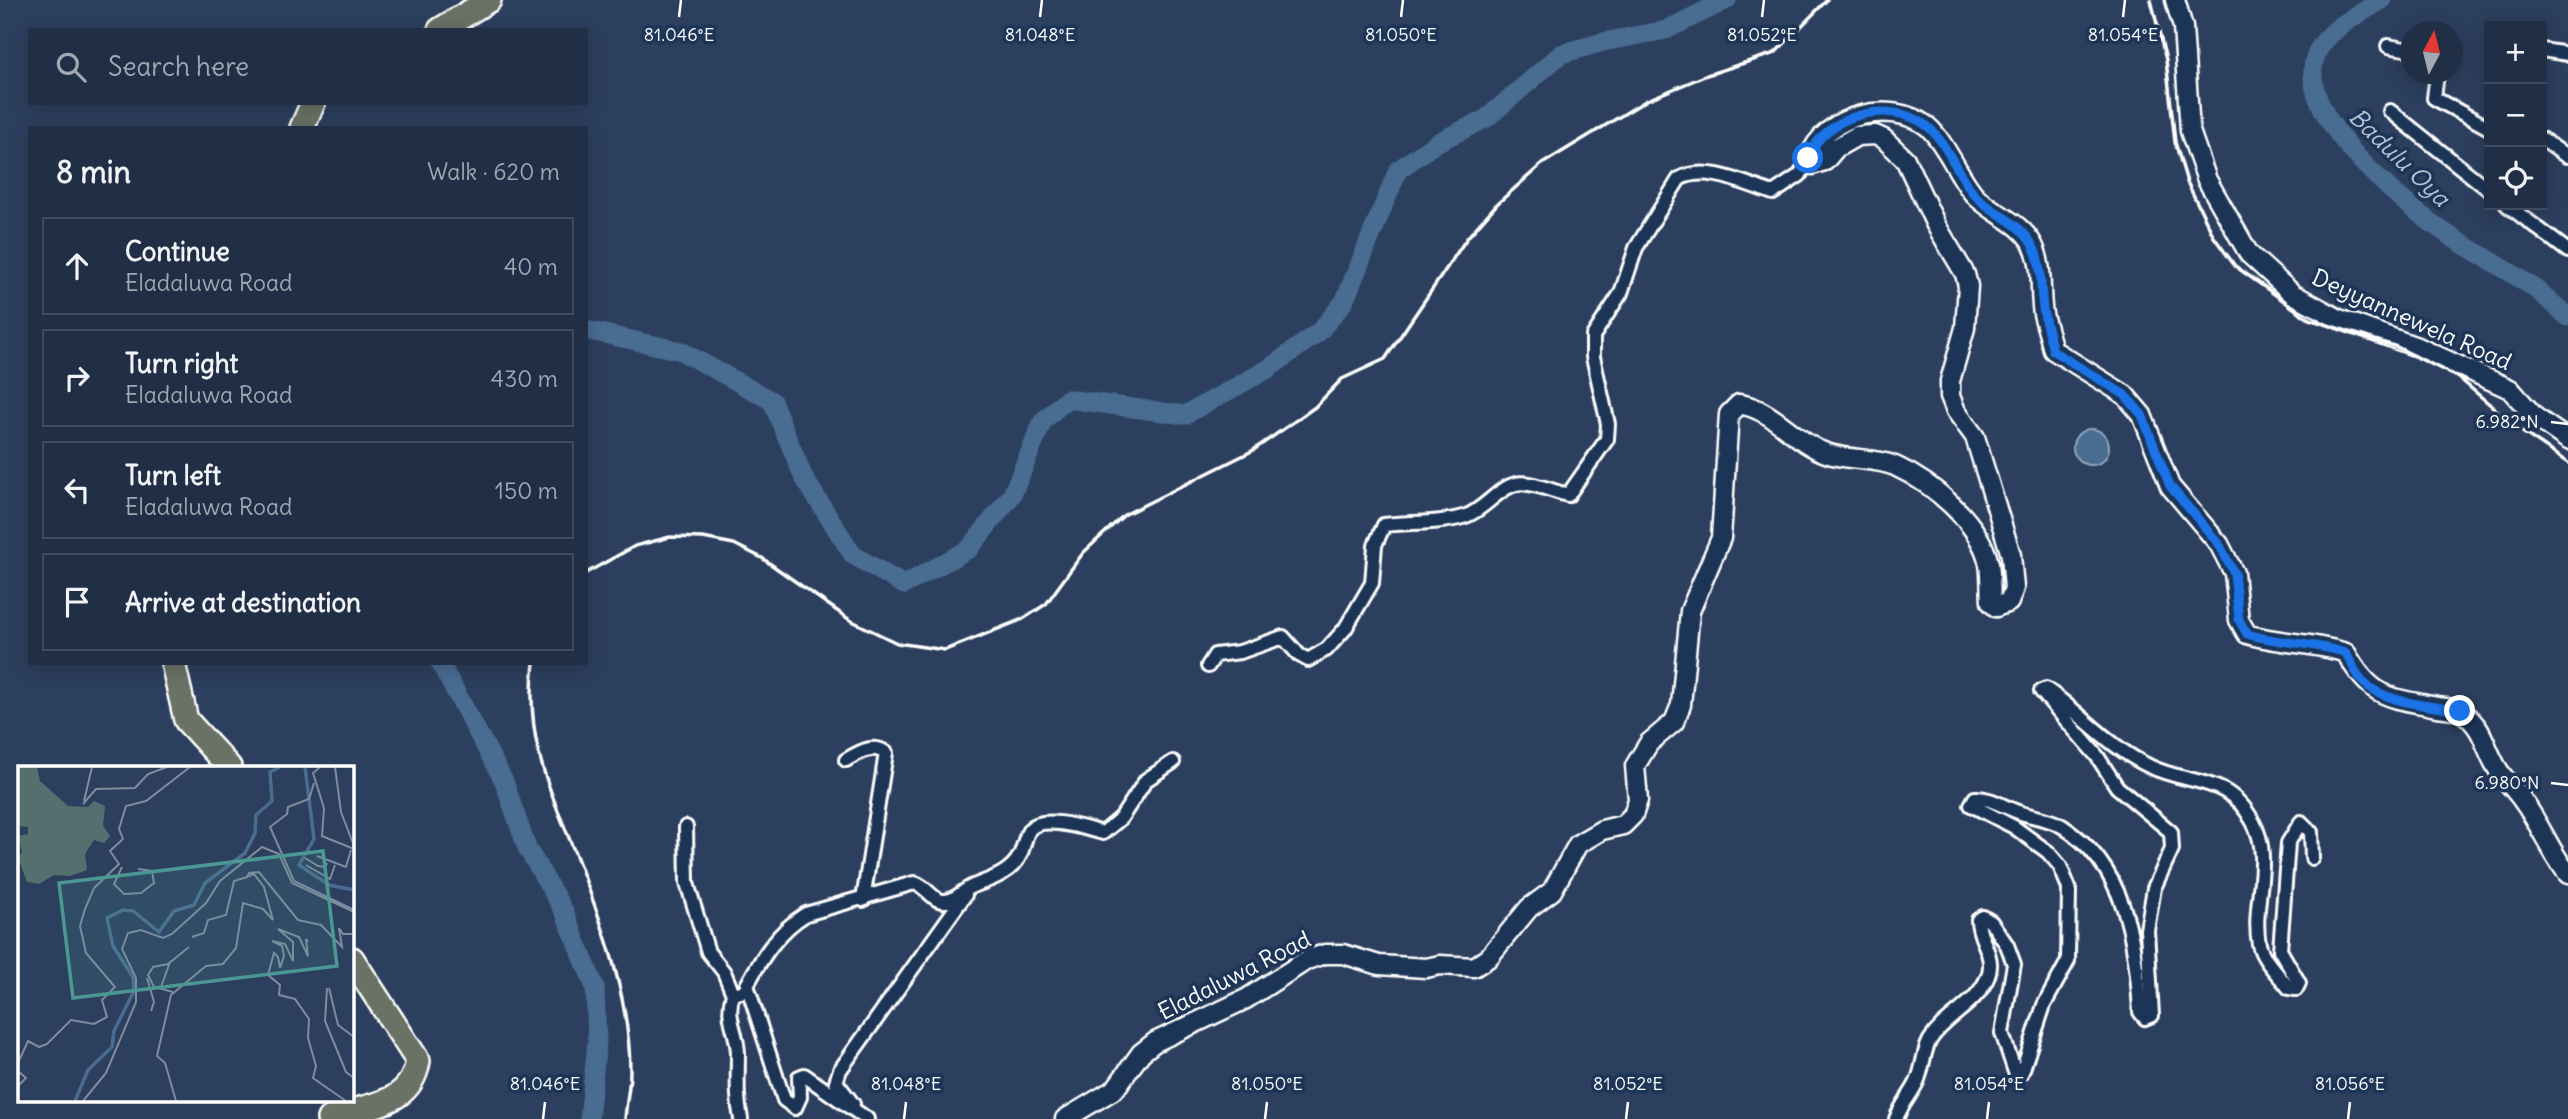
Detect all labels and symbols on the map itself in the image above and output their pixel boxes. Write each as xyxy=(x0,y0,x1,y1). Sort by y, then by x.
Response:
north arrow xyxy=(2400,21,2463,84)
text: 81.046°E xyxy=(644,23,714,46)
text: 81.048°E xyxy=(1005,23,1075,46)
text: 81.050°E xyxy=(1365,23,1437,46)
text: 81.052°E xyxy=(1727,23,1797,46)
text: 81.054°E xyxy=(2088,23,2158,46)
water label: Badulu Oya xyxy=(2343,102,2458,213)
route start xyxy=(1792,142,1823,173)
street label: Deyyannewela Road xyxy=(2308,262,2516,376)
text: 6.982°N xyxy=(2475,410,2539,433)
route end xyxy=(2444,695,2475,726)
inset map xyxy=(18,766,354,1102)
text: 6.980°N xyxy=(2474,771,2540,794)
street label: Eladaluwa Road xyxy=(1153,924,1315,1026)
text: 81.046°E xyxy=(510,1072,580,1095)
text: 81.048°E xyxy=(871,1072,941,1095)
text: 81.050°E xyxy=(1231,1072,1303,1095)
text: 81.052°E xyxy=(1593,1072,1663,1095)
text: 81.054°E xyxy=(1954,1072,2024,1095)
text: 81.056°E xyxy=(2315,1072,2385,1095)

